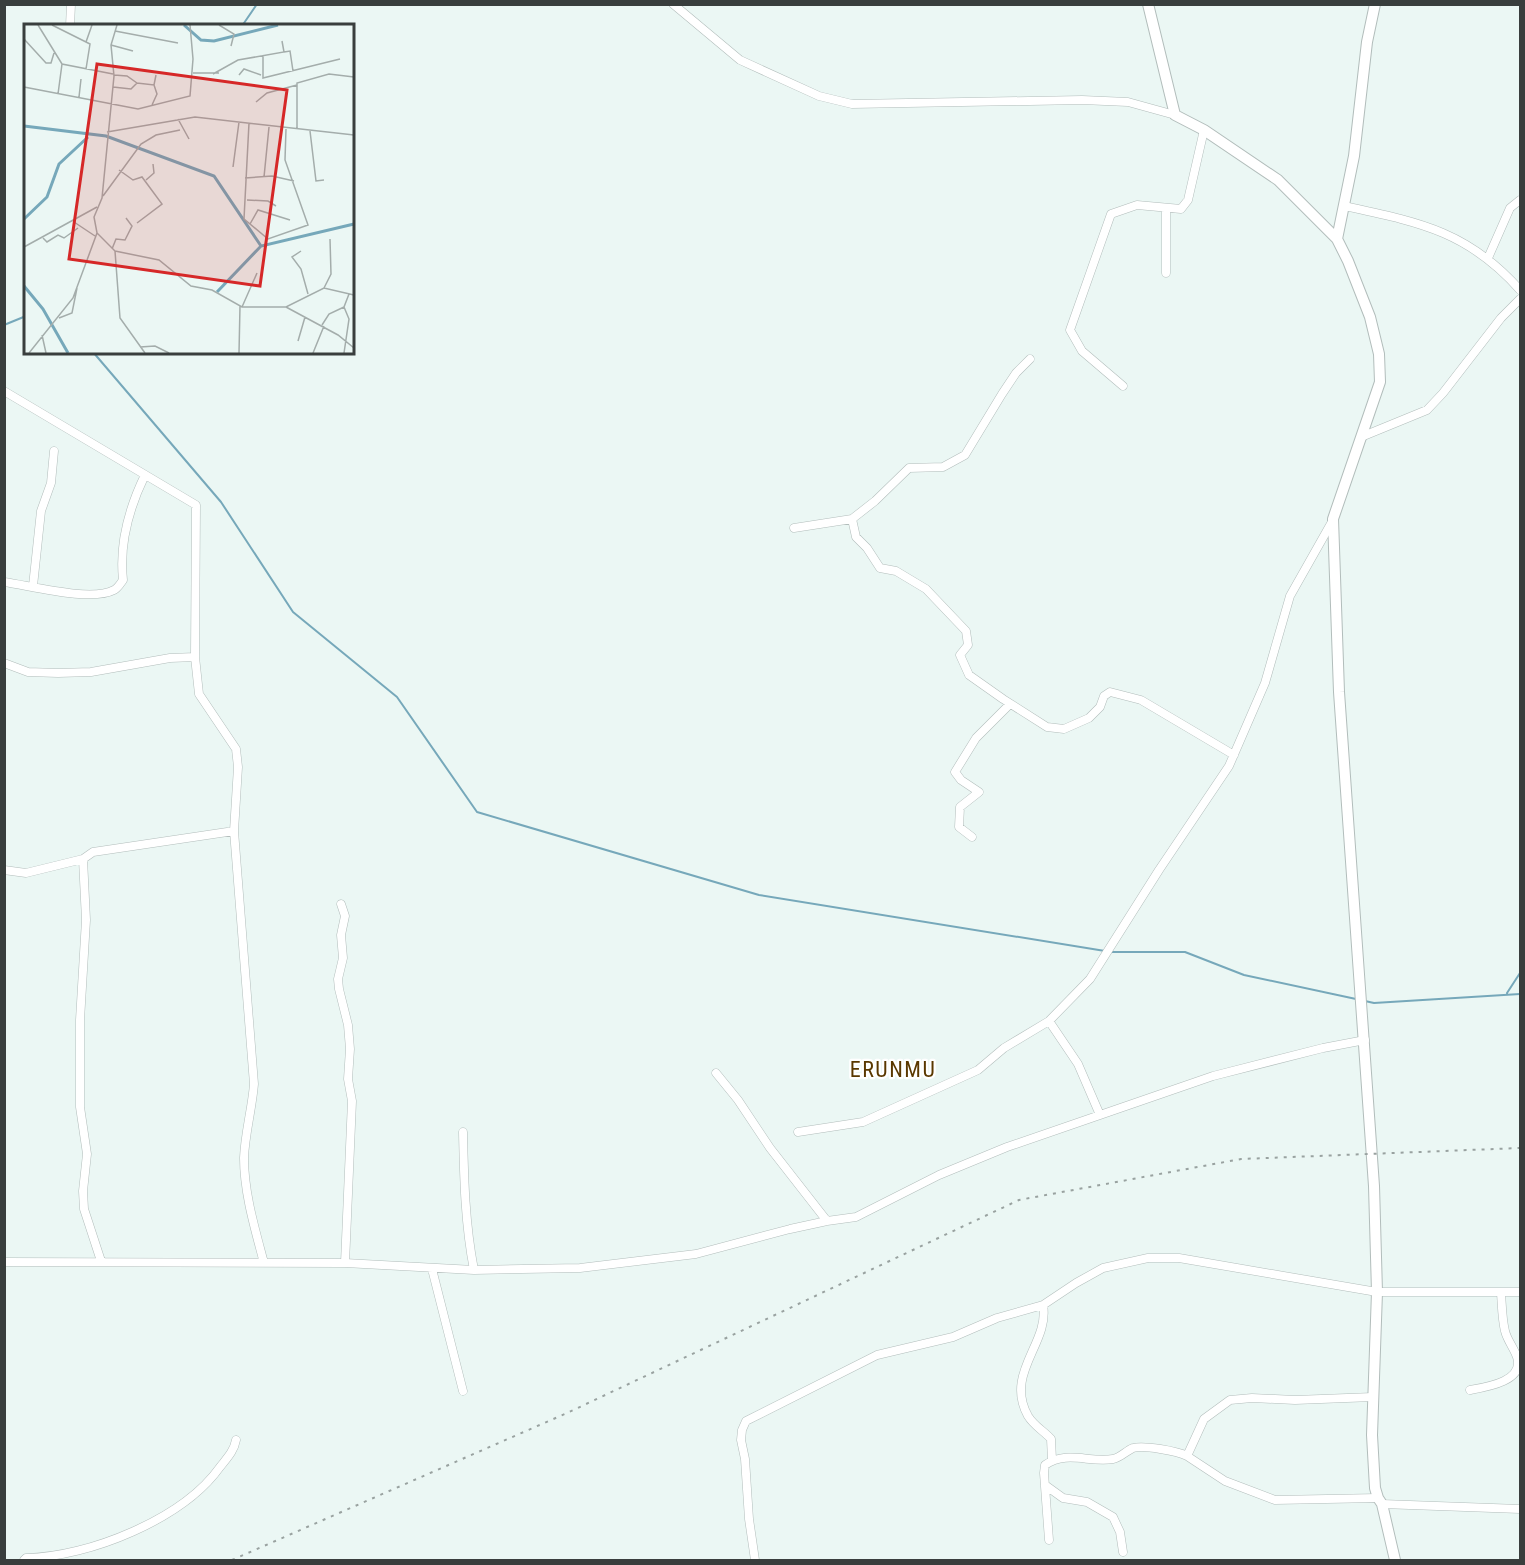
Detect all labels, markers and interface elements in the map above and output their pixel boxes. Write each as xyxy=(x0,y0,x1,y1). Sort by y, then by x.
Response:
inset map xyxy=(24,24,354,354)
district label: ERUNMU xyxy=(850,1057,936,1082)

